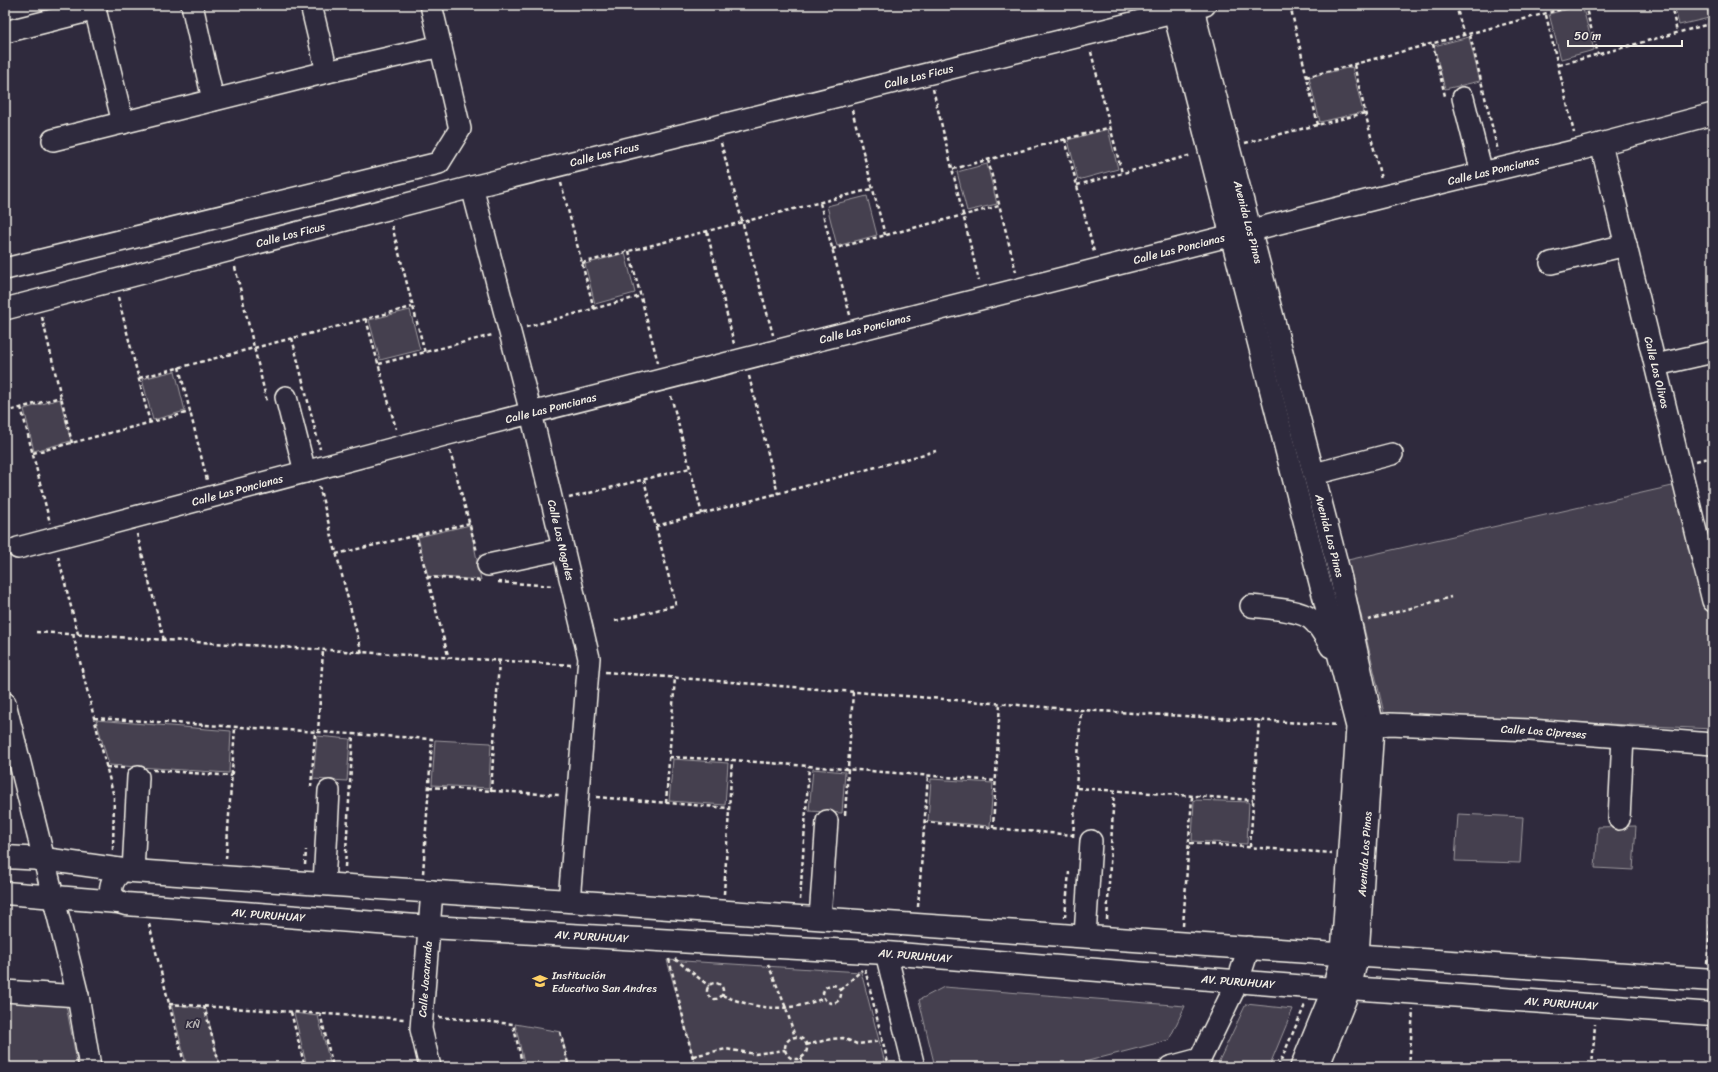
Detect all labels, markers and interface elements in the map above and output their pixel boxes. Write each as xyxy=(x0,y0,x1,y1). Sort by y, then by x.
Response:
scale bar xyxy=(1568,22,1682,48)
text: 50 m xyxy=(1574,25,1601,47)
street label: Calle Los Ficus xyxy=(882,58,956,94)
street label: Calle Los Ficus xyxy=(568,136,642,172)
street label: Calle Las Poncianas xyxy=(1446,150,1542,190)
street label: Avenida Los Pinos xyxy=(1228,177,1268,266)
street label: Calle Los Ficus xyxy=(254,216,328,253)
street label: Calle Las Poncianas xyxy=(1131,228,1228,269)
street label: Calle Las Poncianas xyxy=(817,307,914,349)
street label: Calle Los Olivos xyxy=(1639,334,1675,411)
street label: Calle Las Poncianas xyxy=(503,387,600,429)
street label: Calle Las Poncianas xyxy=(190,468,286,511)
street label: Avenida Los Pinos xyxy=(1310,491,1350,580)
street label: Calle Los Nogales xyxy=(542,498,580,583)
street label: Calle Los Cipreses xyxy=(1501,719,1588,744)
street label: Avenida Los Pinos xyxy=(1352,810,1377,898)
street label: AV. PURUHUAY xyxy=(230,902,307,927)
street label: AV. PURUHUAY xyxy=(553,925,630,948)
street label: Calle Jacaranda xyxy=(412,940,438,1018)
street label: AV. PURUHUAY xyxy=(877,943,954,968)
place label: Institución Educativa San Andres xyxy=(551,966,657,998)
street label: AV. PURUHUAY xyxy=(1200,969,1277,994)
school or university icon: Institución Educativa San Andres xyxy=(531,972,549,990)
street label: AV. PURUHUAY xyxy=(1523,991,1600,1015)
park label: KÑ xyxy=(186,1015,201,1034)

